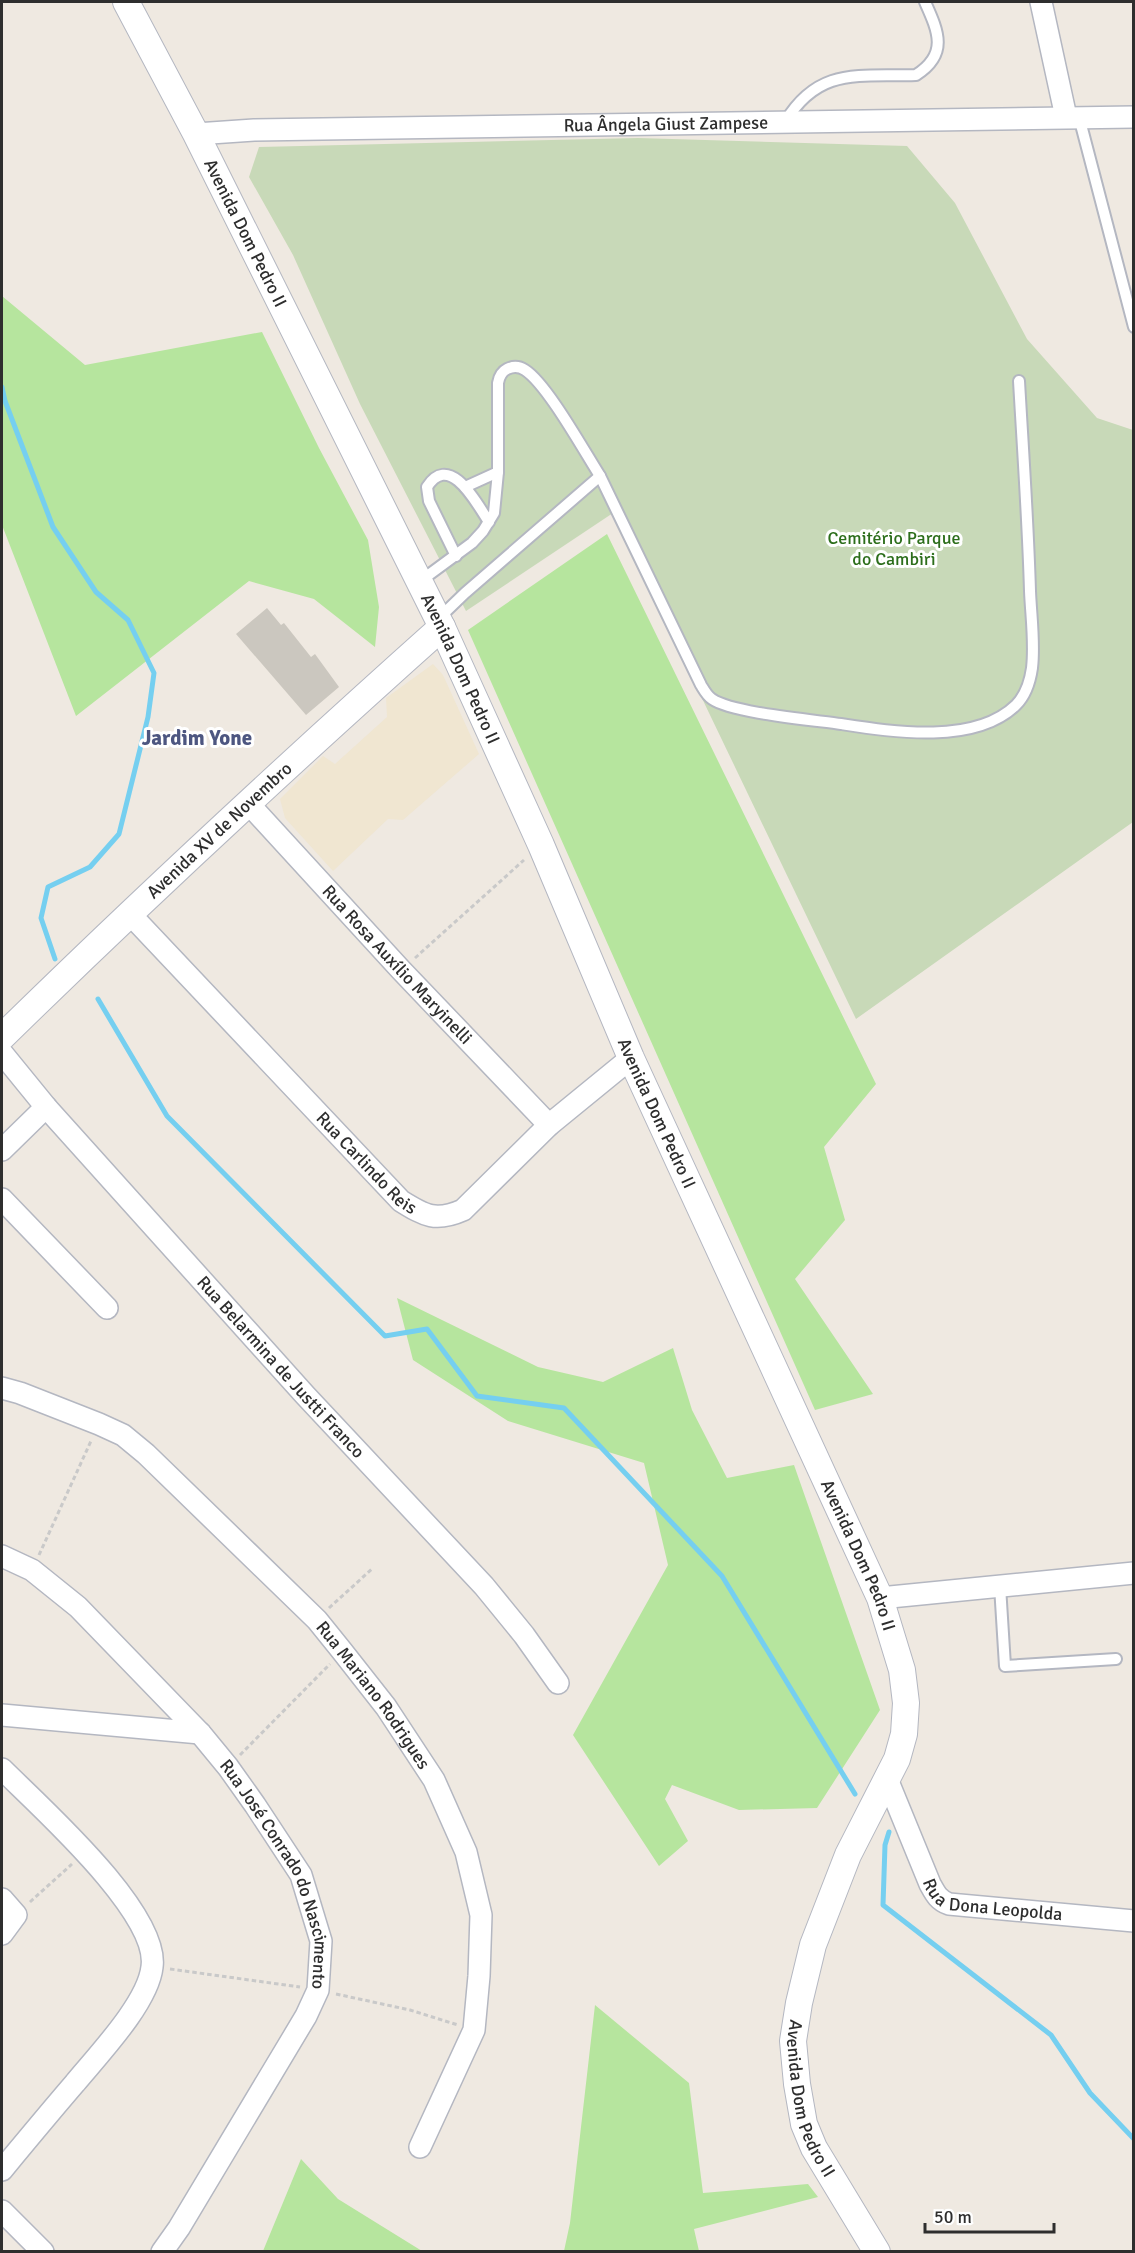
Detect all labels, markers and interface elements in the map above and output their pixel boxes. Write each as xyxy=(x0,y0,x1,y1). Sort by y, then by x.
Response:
street label: Rua Ângela Giust Zampese xyxy=(563,111,768,136)
street label: Avenida Dom Pedro II xyxy=(199,155,292,311)
park label: Cemitério Parque do Cambiri xyxy=(828,527,960,570)
street label: Avenida Dom Pedro II xyxy=(416,590,505,747)
district label: Jardim Yone xyxy=(142,725,252,751)
street label: Avenida XV de Novembro xyxy=(142,757,296,903)
street label: Rua Rosa Auxílio Maryinelli xyxy=(318,880,477,1049)
street label: Avenida Dom Pedro II xyxy=(613,1035,701,1192)
street label: Rua Carlindo Reis xyxy=(312,1107,421,1219)
street label: Rua Belarmina de Justti Franco xyxy=(192,1271,369,1463)
street label: Avenida Dom Pedro II xyxy=(816,1476,900,1634)
street label: Rua Mariano Rodrigues xyxy=(311,1617,435,1774)
street label: Rua José Conrado do Nascimento xyxy=(215,1755,332,1990)
street label: Rua Dona Leopolda xyxy=(918,1875,1063,1925)
street label: Avenida Dom Pedro II xyxy=(782,2018,840,2181)
scale bar xyxy=(925,2196,1054,2234)
text: 50 m xyxy=(934,2206,972,2228)

